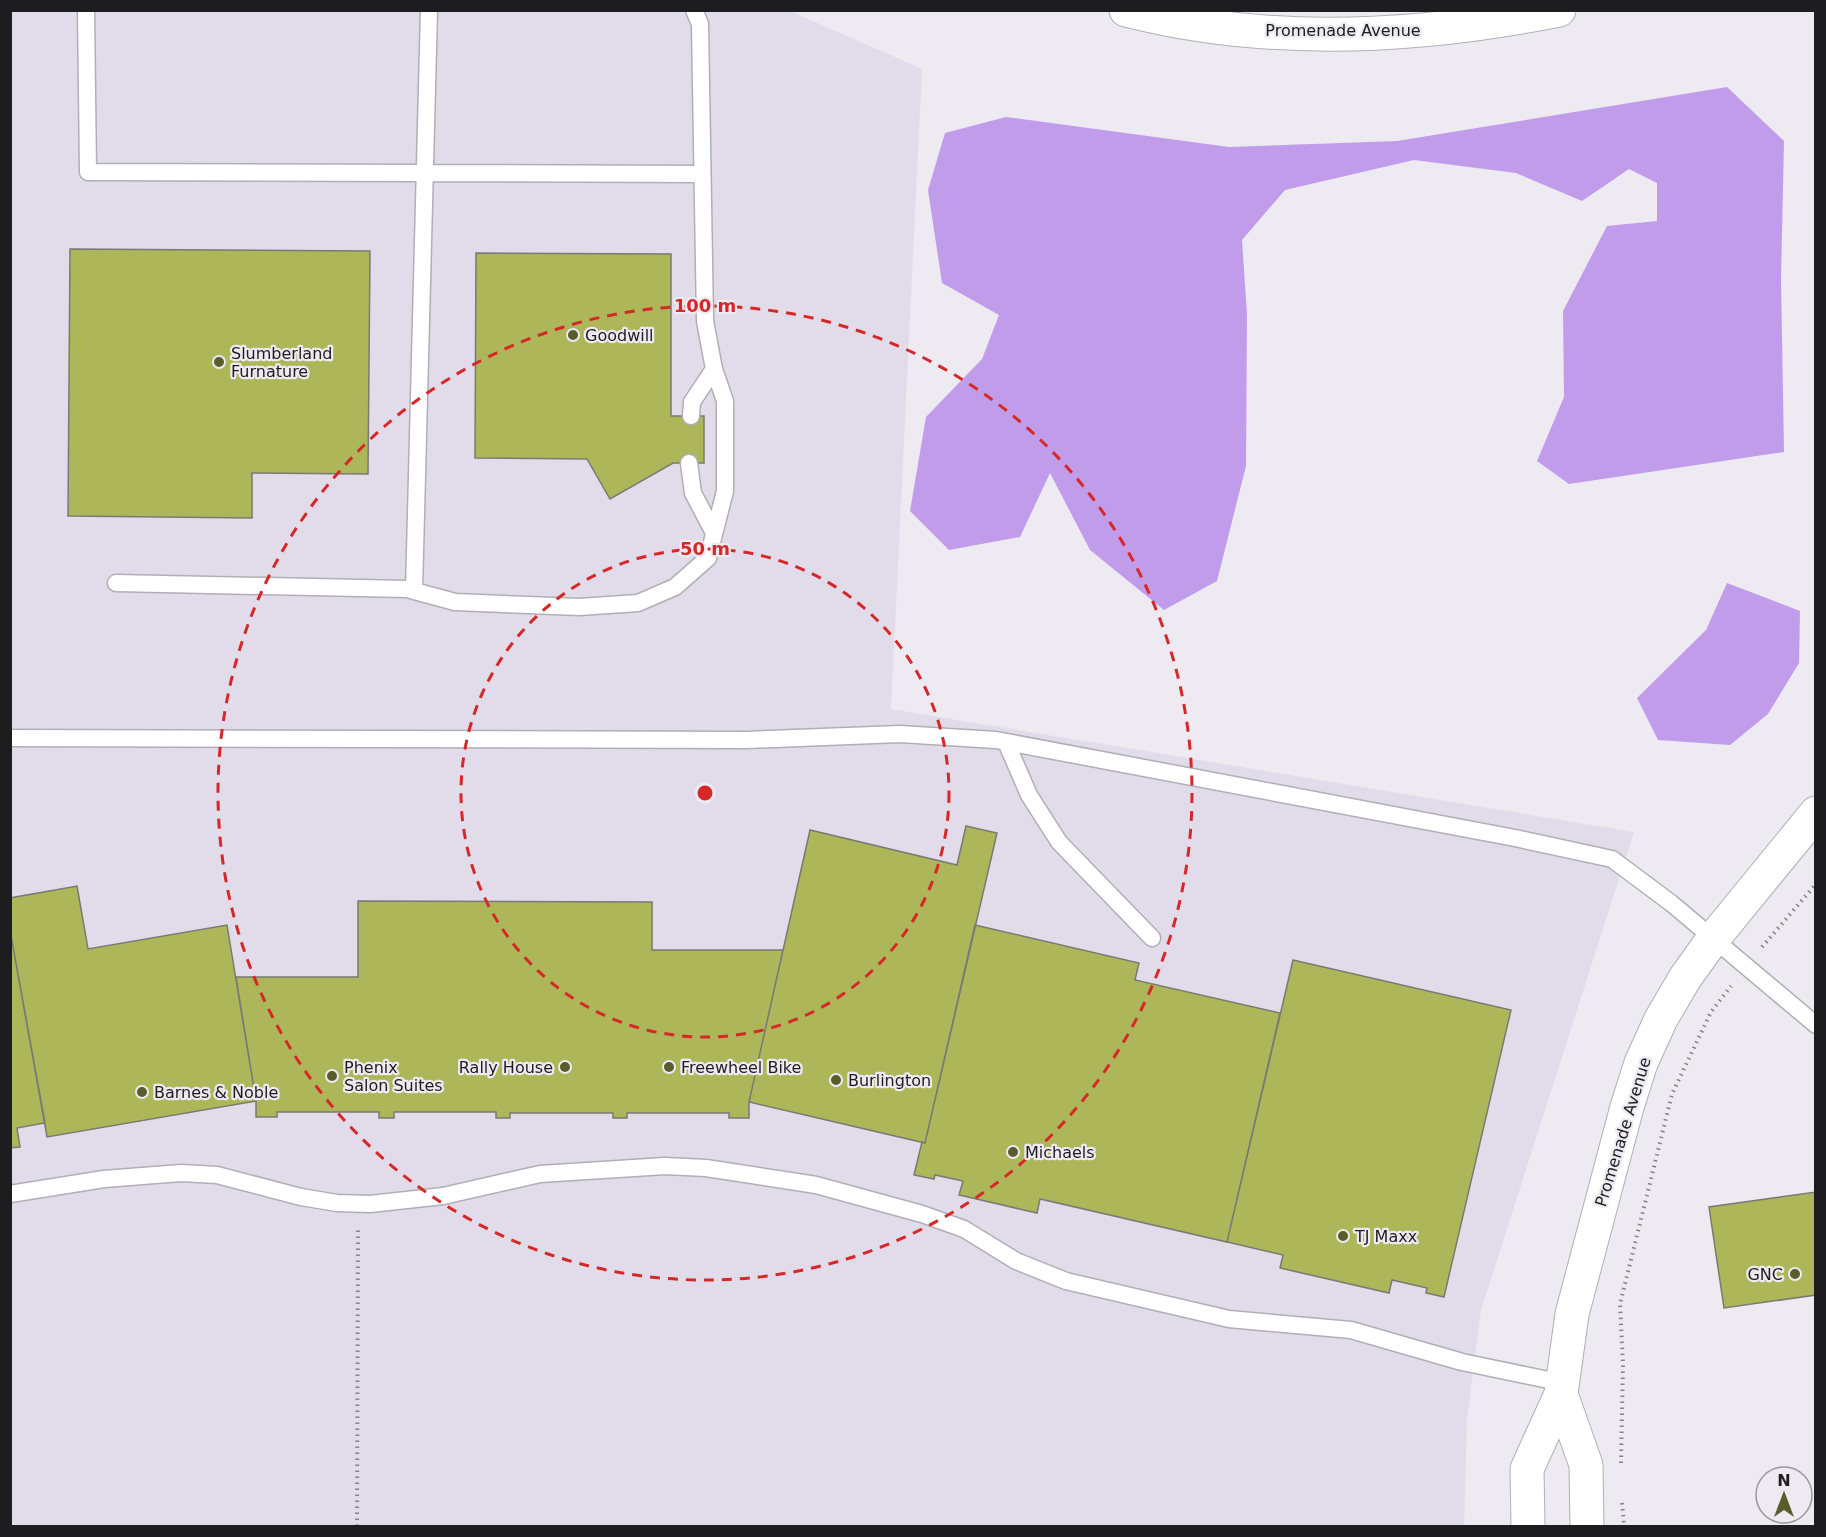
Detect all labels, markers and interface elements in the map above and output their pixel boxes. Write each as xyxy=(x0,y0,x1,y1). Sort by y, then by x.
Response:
street label: Promenade Avenue xyxy=(1265,21,1421,40)
text: 100 m xyxy=(674,295,736,316)
place label: Goodwill xyxy=(585,326,654,345)
marker: Goodwill xyxy=(566,328,580,342)
place label: Slumberland Furnature xyxy=(231,344,332,381)
marker: Slumberland Furnature xyxy=(212,355,226,369)
text: 50 m xyxy=(680,538,730,559)
centre of rings xyxy=(695,783,715,803)
street label: Promenade Avenue xyxy=(1591,1055,1655,1209)
place label: Phenix Salon Suites xyxy=(344,1058,443,1095)
place label: Rally House xyxy=(459,1058,553,1077)
place label: Freewheel Bike xyxy=(681,1058,801,1077)
marker: Rally House xyxy=(558,1060,572,1074)
marker: Freewheel Bike xyxy=(662,1060,676,1074)
marker: Phenix Salon Suites xyxy=(325,1069,339,1083)
place label: Burlington xyxy=(848,1071,931,1090)
marker: Burlington xyxy=(829,1073,843,1087)
place label: Barnes & Noble xyxy=(154,1083,278,1102)
marker: Barnes & Noble xyxy=(135,1085,149,1099)
place label: Michaels xyxy=(1025,1143,1095,1162)
marker: Michaels xyxy=(1006,1145,1020,1159)
place label: TJ Maxx xyxy=(1354,1227,1417,1246)
marker: TJ Maxx xyxy=(1336,1229,1350,1243)
place label: GNC xyxy=(1747,1265,1783,1284)
marker: GNC xyxy=(1788,1267,1802,1281)
north arrow xyxy=(1754,1465,1814,1525)
text: N xyxy=(1777,1471,1791,1490)

